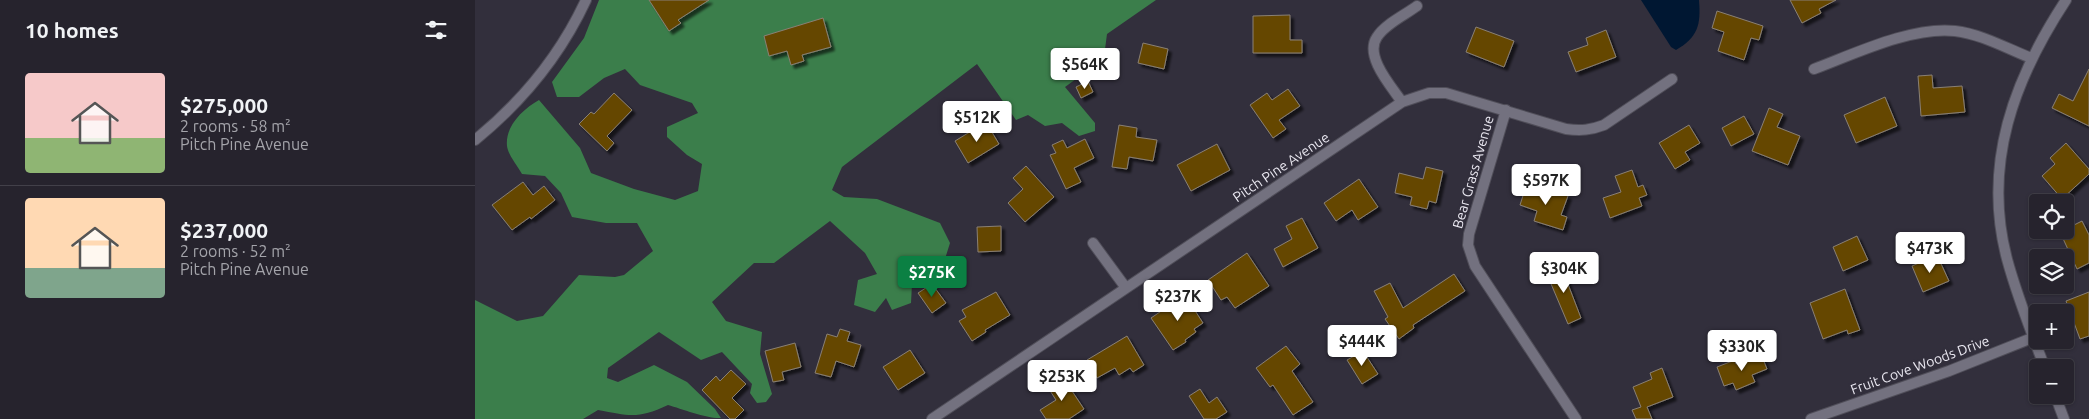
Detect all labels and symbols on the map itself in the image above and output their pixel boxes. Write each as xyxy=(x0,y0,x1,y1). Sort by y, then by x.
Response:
pin: $564K xyxy=(1050,48,1120,90)
pin: $512K xyxy=(942,100,1012,143)
street label: Bear Grass Avenue xyxy=(1449,114,1497,230)
street label: Pitch Pine Avenue xyxy=(1230,129,1332,205)
pin: $597K xyxy=(1511,164,1581,206)
pin: $473K xyxy=(1895,232,1965,274)
pin: $304K xyxy=(1529,252,1599,294)
pin: $275K xyxy=(897,256,967,298)
pin: $237K xyxy=(1143,280,1213,322)
pin: $444K xyxy=(1327,324,1397,367)
pin: $330K xyxy=(1707,330,1777,372)
street label: Fruit Cove Woods Drive xyxy=(1848,332,1992,398)
pin: $253K xyxy=(1027,360,1097,402)

